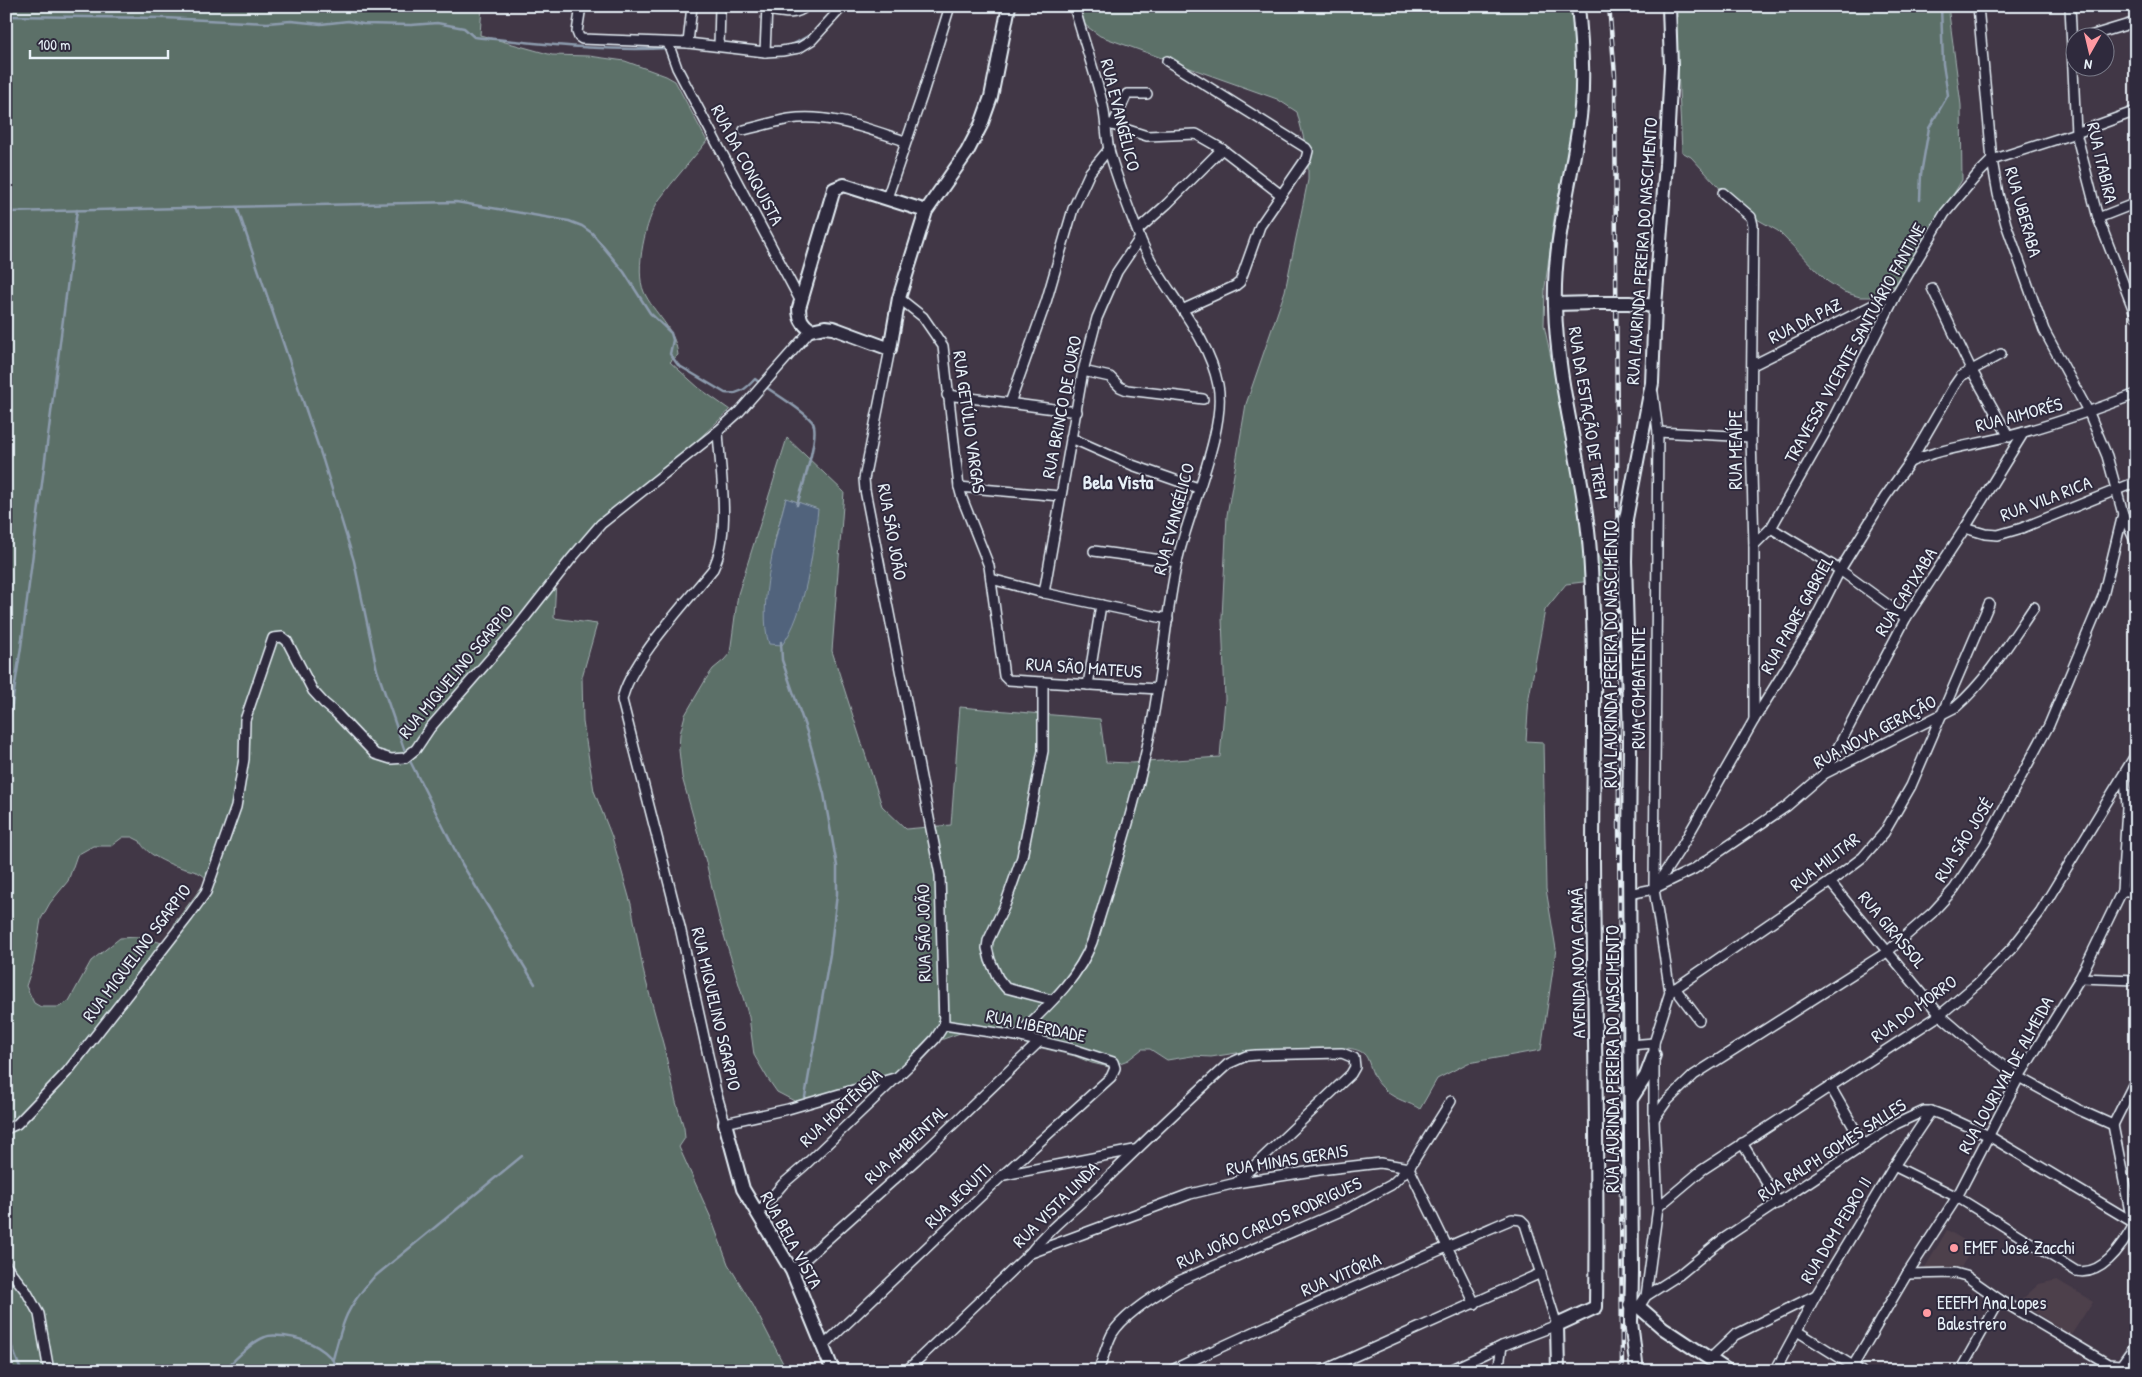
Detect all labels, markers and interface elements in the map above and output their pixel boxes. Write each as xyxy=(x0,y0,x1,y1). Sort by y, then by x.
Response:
scale bar xyxy=(30,28,168,60)
north arrow xyxy=(2064,28,2114,78)
text: 100 m xyxy=(38,34,71,55)
text: N xyxy=(2083,55,2093,75)
street label: RUA EVANGÉLICO xyxy=(1094,56,1147,174)
street label: RUA DA CONQUISTA xyxy=(705,100,790,230)
street label: RUA LAURINDA PEREIRA DO NASCIMENTO xyxy=(1620,116,1663,386)
street label: RUA ITABIRA xyxy=(2081,120,2124,206)
street label: RUA UBERABA xyxy=(1999,164,2048,260)
street label: TRAVESSA VICENTE SANTUÁRIO FANTINE xyxy=(1778,218,1931,467)
street label: RUA DA PAZ xyxy=(1764,291,1846,350)
street label: RUA DA ESTAÇÃO DE TREM xyxy=(1562,325,1614,501)
street label: RUA BRINCO DE OURO xyxy=(1035,333,1088,480)
street label: RUA GETÚLIO VARGAS xyxy=(947,349,992,495)
street label: RUA AIMORÉS xyxy=(1973,391,2065,438)
street label: RUA MEAÍPE xyxy=(1723,410,1748,490)
street label: RUA EVANGÉLICO xyxy=(1147,460,1200,578)
district label: Bela Vista xyxy=(1083,469,1154,495)
street label: RUA VILA RICA xyxy=(1997,470,2095,527)
street label: RUA SÃO JOÃO xyxy=(872,482,913,582)
street label: RUA LAURINDA PEREIRA DO NASCIMENTO xyxy=(1598,520,1623,788)
street label: RUA CAPIXABA xyxy=(1868,543,1943,641)
street label: RUA PADRE GABRIEL xyxy=(1754,551,1839,678)
street label: RUA MIQUELINO SGARPIO xyxy=(392,600,519,744)
street label: RUA COMBATENTE xyxy=(1626,627,1651,749)
street label: RUA SÃO MATEUS xyxy=(1025,651,1143,684)
street label: RUA NOVA GERAÇÃO xyxy=(1809,689,1941,774)
street label: RUA SÃO JOSÉ xyxy=(1928,793,1999,887)
street label: RUA MILITAR xyxy=(1785,826,1865,897)
street label: RUA MIQUELINO SGARPIO xyxy=(76,878,197,1027)
street label: RUA SÃO JOÃO xyxy=(910,884,937,982)
street label: RUA GIRASSOL xyxy=(1853,886,1932,974)
street label: AVENIDA NOVA CANAÃ xyxy=(1564,887,1591,1038)
street label: RUA MIQUELINO SGARPIO xyxy=(686,925,747,1093)
street label: RUA LAURINDA PEREIRA DO NASCIMENTO xyxy=(1600,925,1625,1193)
street label: RUA DO MORRO xyxy=(1866,969,1962,1048)
street label: RUA LOURIVAL DE ALMEIDA xyxy=(1952,992,2059,1158)
street label: RUA LIBERDADE xyxy=(984,1003,1088,1048)
street label: RUA HORTÊNSIA xyxy=(794,1063,888,1153)
street label: RUA RALPH GOMES SALLES xyxy=(1753,1092,1911,1207)
street label: RUA AMBIENTAL xyxy=(859,1099,953,1190)
street label: RUA MINAS GERAIS xyxy=(1224,1138,1349,1181)
street label: RUA VISTA LINDA xyxy=(1007,1156,1105,1253)
street label: RUA JEQUITI xyxy=(919,1157,997,1234)
street label: RUA JOÃO CARLOS RODRIGUES xyxy=(1172,1170,1365,1275)
street label: RUA DOM PEDRO II xyxy=(1794,1172,1877,1288)
street label: RUA BELA VISTA xyxy=(754,1187,829,1293)
place label: EMEF José Zacchi xyxy=(1964,1235,2075,1260)
marker: EMEF José Zacchi xyxy=(1948,1242,1960,1254)
street label: RUA VITÓRIA xyxy=(1297,1246,1385,1303)
place label: EEEFM Ana Lopes Balestrero xyxy=(1937,1290,2046,1336)
marker: EEEFM Ana Lopes Balestrero xyxy=(1921,1307,1933,1319)

